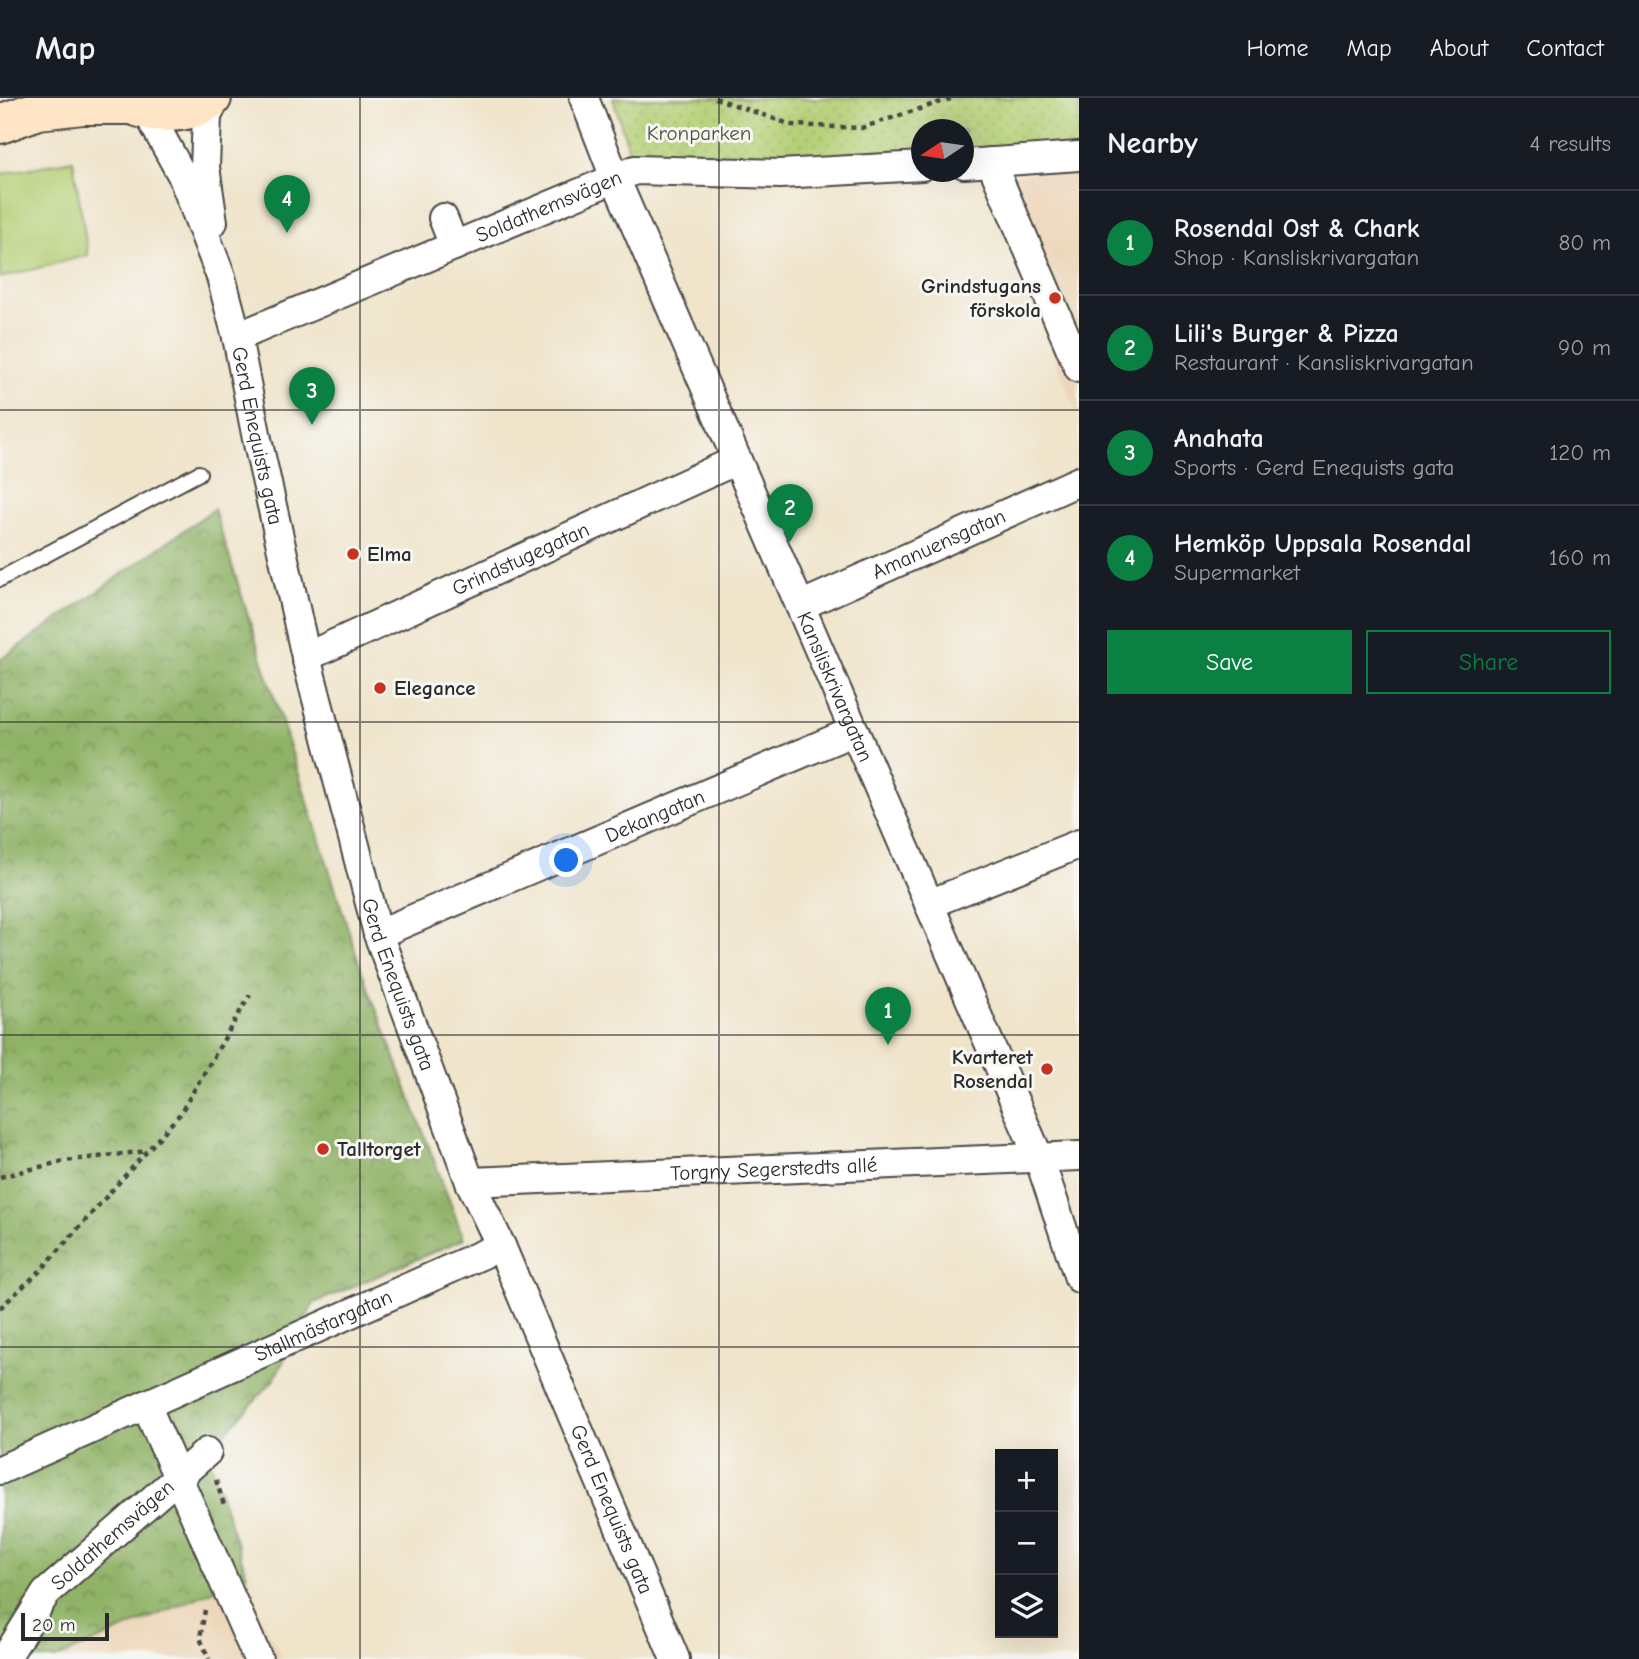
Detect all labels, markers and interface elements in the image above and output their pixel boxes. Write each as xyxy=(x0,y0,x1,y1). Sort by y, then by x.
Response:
text: Map xyxy=(35,29,96,67)
text: Home xyxy=(1247,34,1308,62)
text: Map xyxy=(1346,34,1392,62)
text: About xyxy=(1430,34,1488,62)
text: Contact xyxy=(1526,34,1604,62)
north arrow xyxy=(911,119,974,182)
park label: Kronparken xyxy=(647,121,751,145)
text: Nearby xyxy=(1107,126,1198,161)
text: 4 results xyxy=(1529,130,1611,157)
street label: Soldathemsvägen xyxy=(472,165,625,247)
pin: 4 xyxy=(264,175,310,233)
text: Rosendal Ost & Chark xyxy=(1174,214,1419,244)
text: 1 xyxy=(1125,229,1135,256)
text: 80 m xyxy=(1558,229,1611,256)
text: Shop · Kansliskrivargatan xyxy=(1174,244,1419,271)
place label: Grindstugans förskola xyxy=(921,274,1041,322)
marker: Grindstugans förskola xyxy=(1047,290,1063,306)
text: Lili's Burger & Pizza xyxy=(1174,319,1399,349)
text: 2 xyxy=(1124,334,1136,361)
text: 90 m xyxy=(1558,334,1611,361)
street label: Gerd Enequists gata xyxy=(227,345,288,527)
text: Restaurant · Kansliskrivargatan xyxy=(1174,349,1474,376)
pin: 3 xyxy=(289,367,335,425)
text: Anahata xyxy=(1174,424,1264,454)
text: 3 xyxy=(1124,439,1136,466)
text: 120 m xyxy=(1549,439,1611,466)
text: Sports · Gerd Enequists gata xyxy=(1174,454,1454,481)
pin: 2 xyxy=(767,484,813,542)
street label: Amanuensgatan xyxy=(868,504,1009,584)
street label: Grindstugegatan xyxy=(448,517,593,601)
text: Hemköp Uppsala Rosendal xyxy=(1174,529,1471,559)
place label: Elma xyxy=(367,542,412,566)
text: 4 xyxy=(1125,544,1135,571)
text: 160 m xyxy=(1549,544,1611,571)
marker: Elma xyxy=(345,546,361,562)
text: Supermarket xyxy=(1174,559,1300,586)
street label: Kansliskrivargatan xyxy=(792,608,878,765)
button: Save xyxy=(1107,630,1352,694)
button: Share xyxy=(1366,630,1611,694)
place label: Elegance xyxy=(394,676,475,700)
marker: Elegance xyxy=(372,680,388,696)
street label: Dekangatan xyxy=(601,784,708,848)
your location xyxy=(549,843,583,877)
street label: Gerd Enequists gata xyxy=(357,896,440,1074)
pin: 1 xyxy=(865,987,911,1045)
place label: Kvarteret Rosendal xyxy=(952,1045,1034,1093)
marker: Kvarteret Rosendal xyxy=(1039,1061,1055,1077)
place label: Talltorget xyxy=(337,1137,422,1161)
marker: Talltorget xyxy=(315,1141,331,1157)
street label: Torgny Segerstedts allé xyxy=(670,1153,878,1185)
street label: Stallmästargatan xyxy=(251,1284,396,1367)
street label: Gerd Enequists gata xyxy=(566,1421,658,1597)
map controls xyxy=(995,1449,1058,1638)
button: + xyxy=(995,1449,1058,1512)
street label: Soldathemsvägen xyxy=(46,1474,179,1595)
button: − xyxy=(995,1512,1058,1575)
button: layers xyxy=(995,1575,1058,1638)
scale bar xyxy=(21,1610,108,1642)
text: 20 m xyxy=(32,1614,76,1636)

